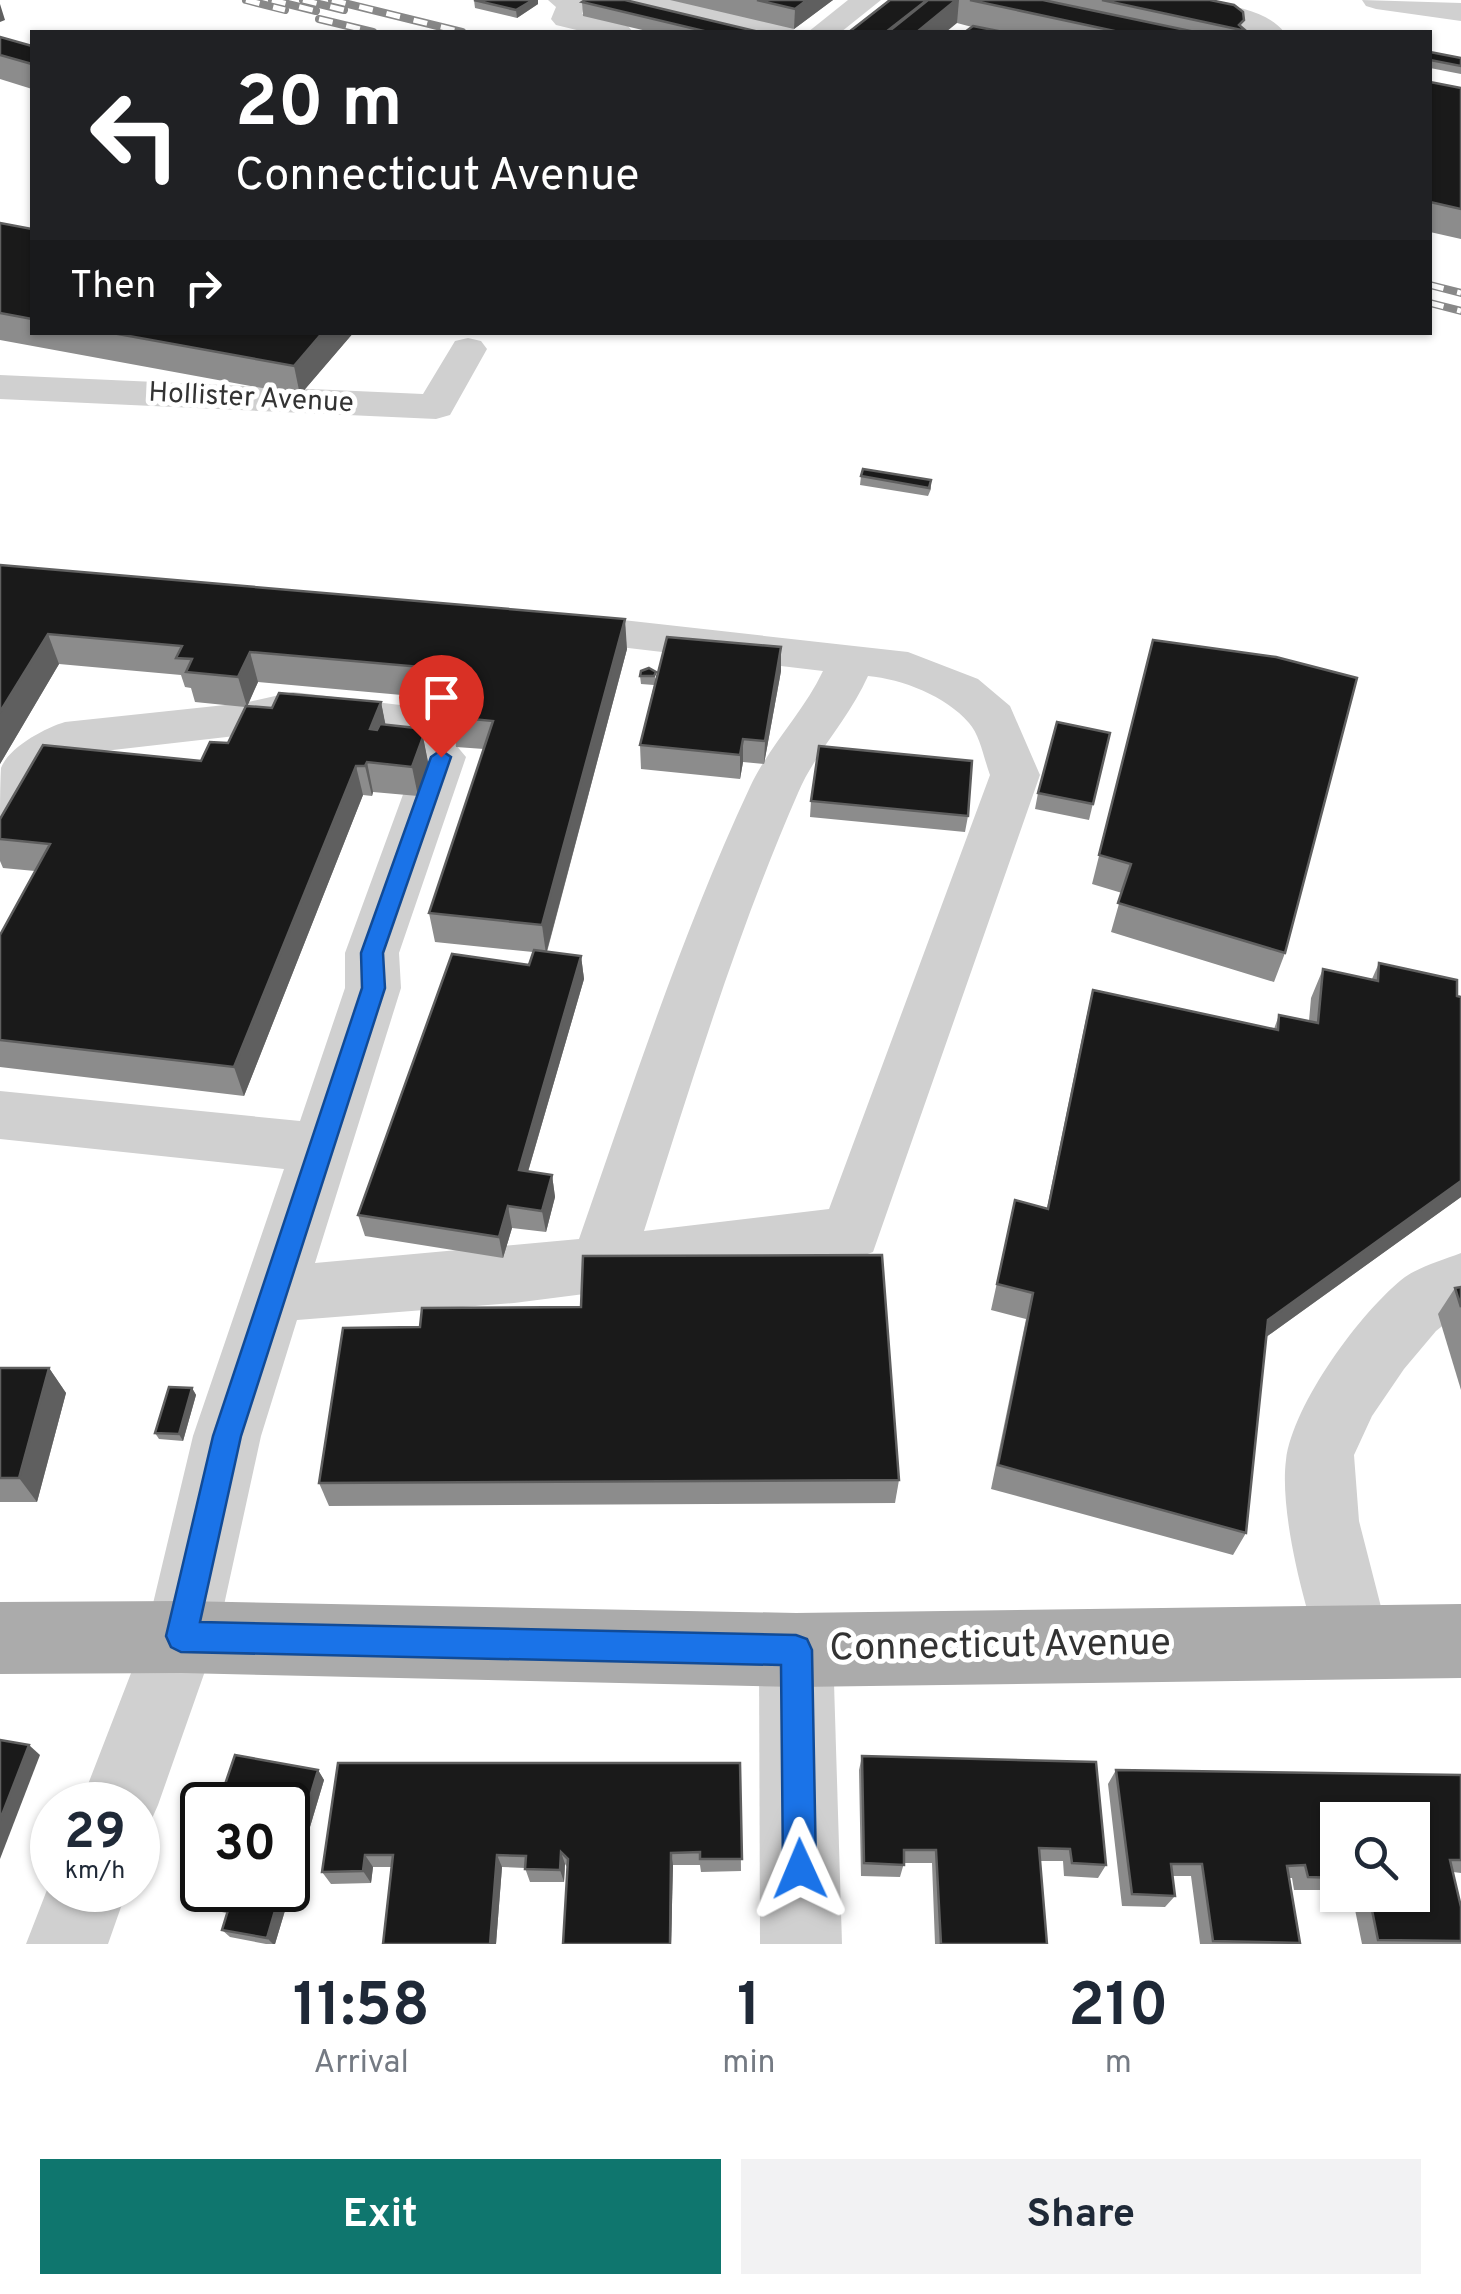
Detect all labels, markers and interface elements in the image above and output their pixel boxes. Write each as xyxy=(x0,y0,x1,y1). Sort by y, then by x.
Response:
text: 20 m xyxy=(235,62,403,151)
icon: left xyxy=(70,70,200,200)
text: Connecticut Avenue xyxy=(235,149,639,206)
icon: right xyxy=(176,260,231,315)
text: Then xyxy=(70,263,156,312)
street label: Hollister Avenue xyxy=(147,376,355,422)
pin xyxy=(399,655,484,758)
icon: arrive xyxy=(414,670,469,725)
street label: Connecticut Avenue xyxy=(829,1620,1171,1674)
speed limit sign: 30 xyxy=(180,1782,310,1912)
map controls xyxy=(1320,1802,1430,1912)
button: search xyxy=(1320,1802,1430,1912)
text: 29 xyxy=(64,1803,126,1866)
position arrow xyxy=(748,1817,852,1921)
text: km/h xyxy=(65,1856,125,1888)
text: 11:58 xyxy=(293,1971,430,2047)
text: 1 xyxy=(737,1971,761,2047)
text: 210 xyxy=(1068,1971,1168,2047)
text: Arrival xyxy=(313,2044,409,2084)
text: min xyxy=(722,2044,776,2084)
text: m xyxy=(1105,2044,1132,2084)
button: Exit xyxy=(40,2159,721,2274)
button: Share xyxy=(741,2159,1421,2274)

